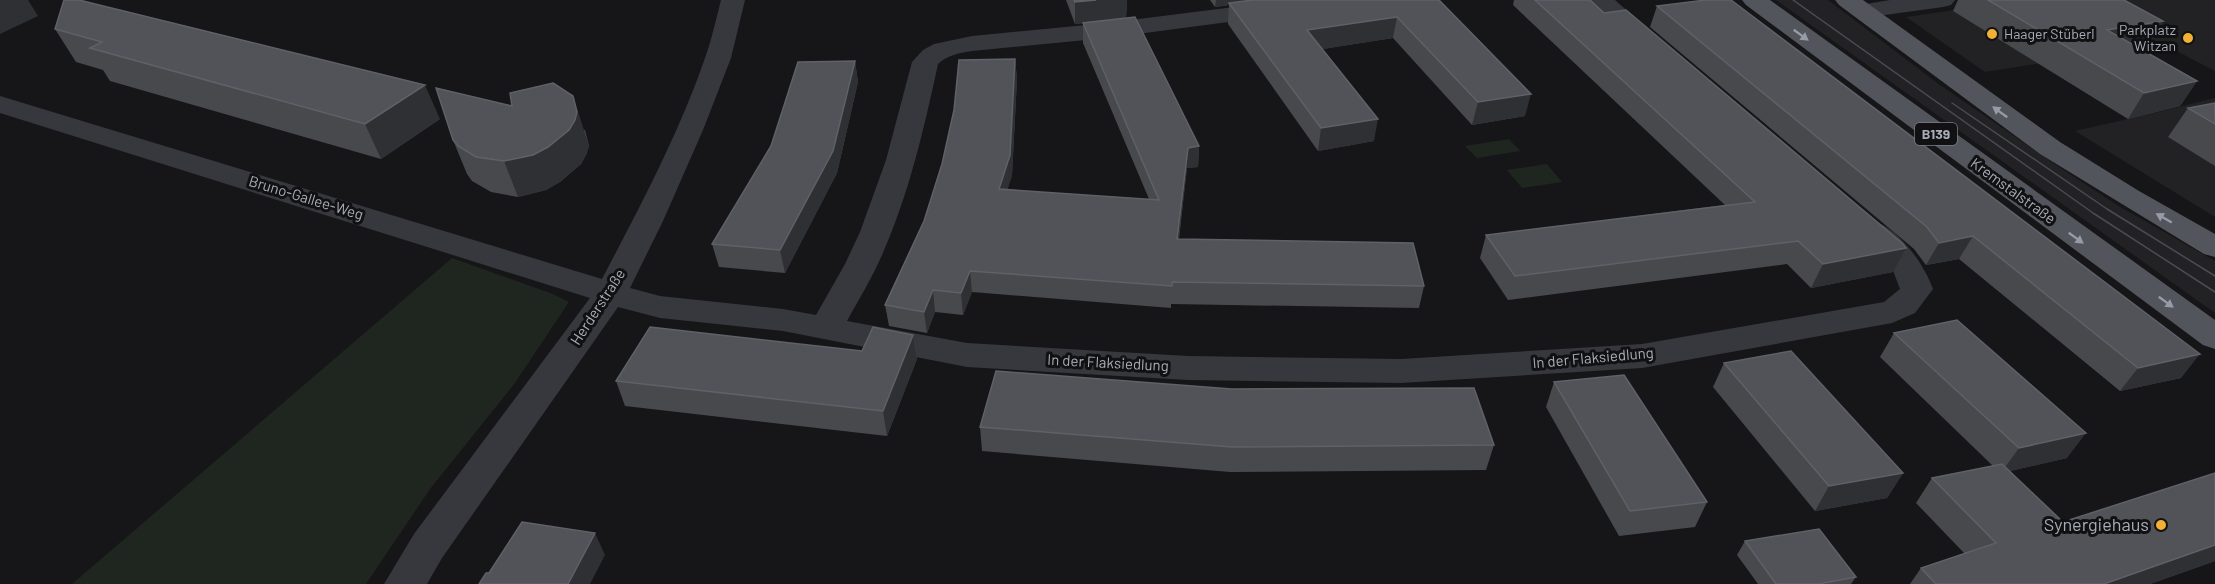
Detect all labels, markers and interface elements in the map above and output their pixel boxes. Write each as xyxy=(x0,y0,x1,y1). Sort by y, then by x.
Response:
place label: Parkplatz Witzan xyxy=(2119,21,2176,54)
place label: Haager Stüberl xyxy=(2004,25,2094,42)
marker: Haager Stüberl xyxy=(1985,27,1999,41)
one-way arrow xyxy=(1793,29,1809,41)
marker: Parkplatz Witzan xyxy=(2181,31,2195,45)
one-way arrow xyxy=(1993,107,2008,119)
road number: B139 xyxy=(1915,123,1957,145)
street label: Kremstalstraße xyxy=(1968,153,2060,227)
street label: Bruno-Gallee-Weg xyxy=(247,171,366,223)
one-way arrow xyxy=(2155,213,2172,223)
one-way arrow xyxy=(2068,232,2084,244)
street label: Herderstraße xyxy=(566,265,628,348)
one-way arrow xyxy=(2157,296,2173,308)
street label: In der Flaksiedlung xyxy=(1532,343,1654,371)
street label: In der Flaksiedlung xyxy=(1047,350,1169,374)
place label: Synergiehaus xyxy=(2044,513,2149,535)
marker: Synergiehaus xyxy=(2154,518,2168,532)

